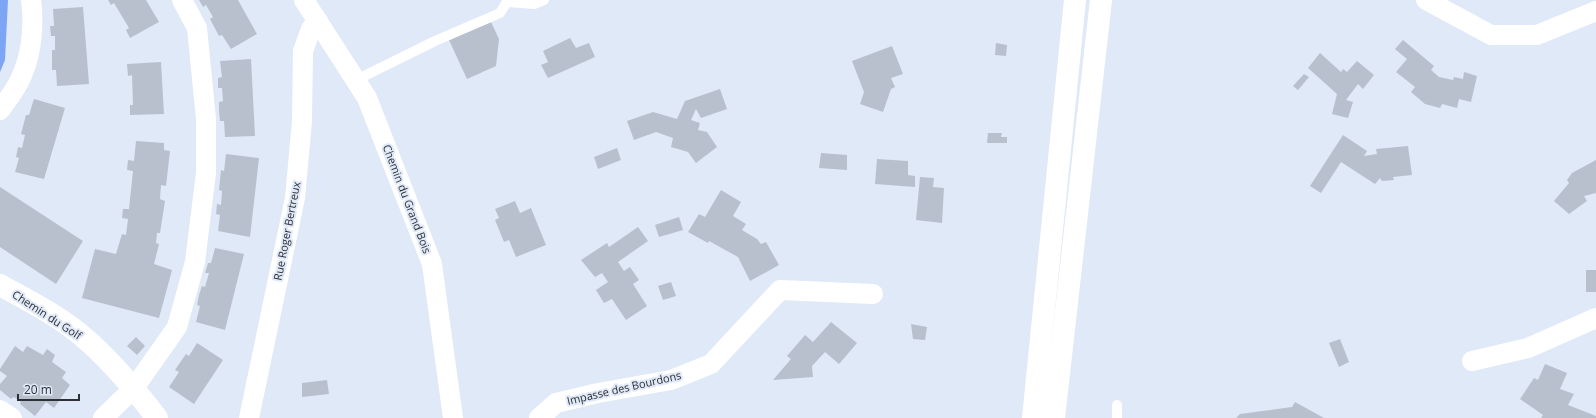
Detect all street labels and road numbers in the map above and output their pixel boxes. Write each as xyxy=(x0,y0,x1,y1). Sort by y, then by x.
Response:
street label: Chemin du Grand Bois xyxy=(380,142,435,255)
street label: Rue Roger Bertreux xyxy=(270,180,303,282)
street label: Chemin du Golf xyxy=(10,287,86,343)
street label: Impasse des Bourdons xyxy=(565,367,683,408)

